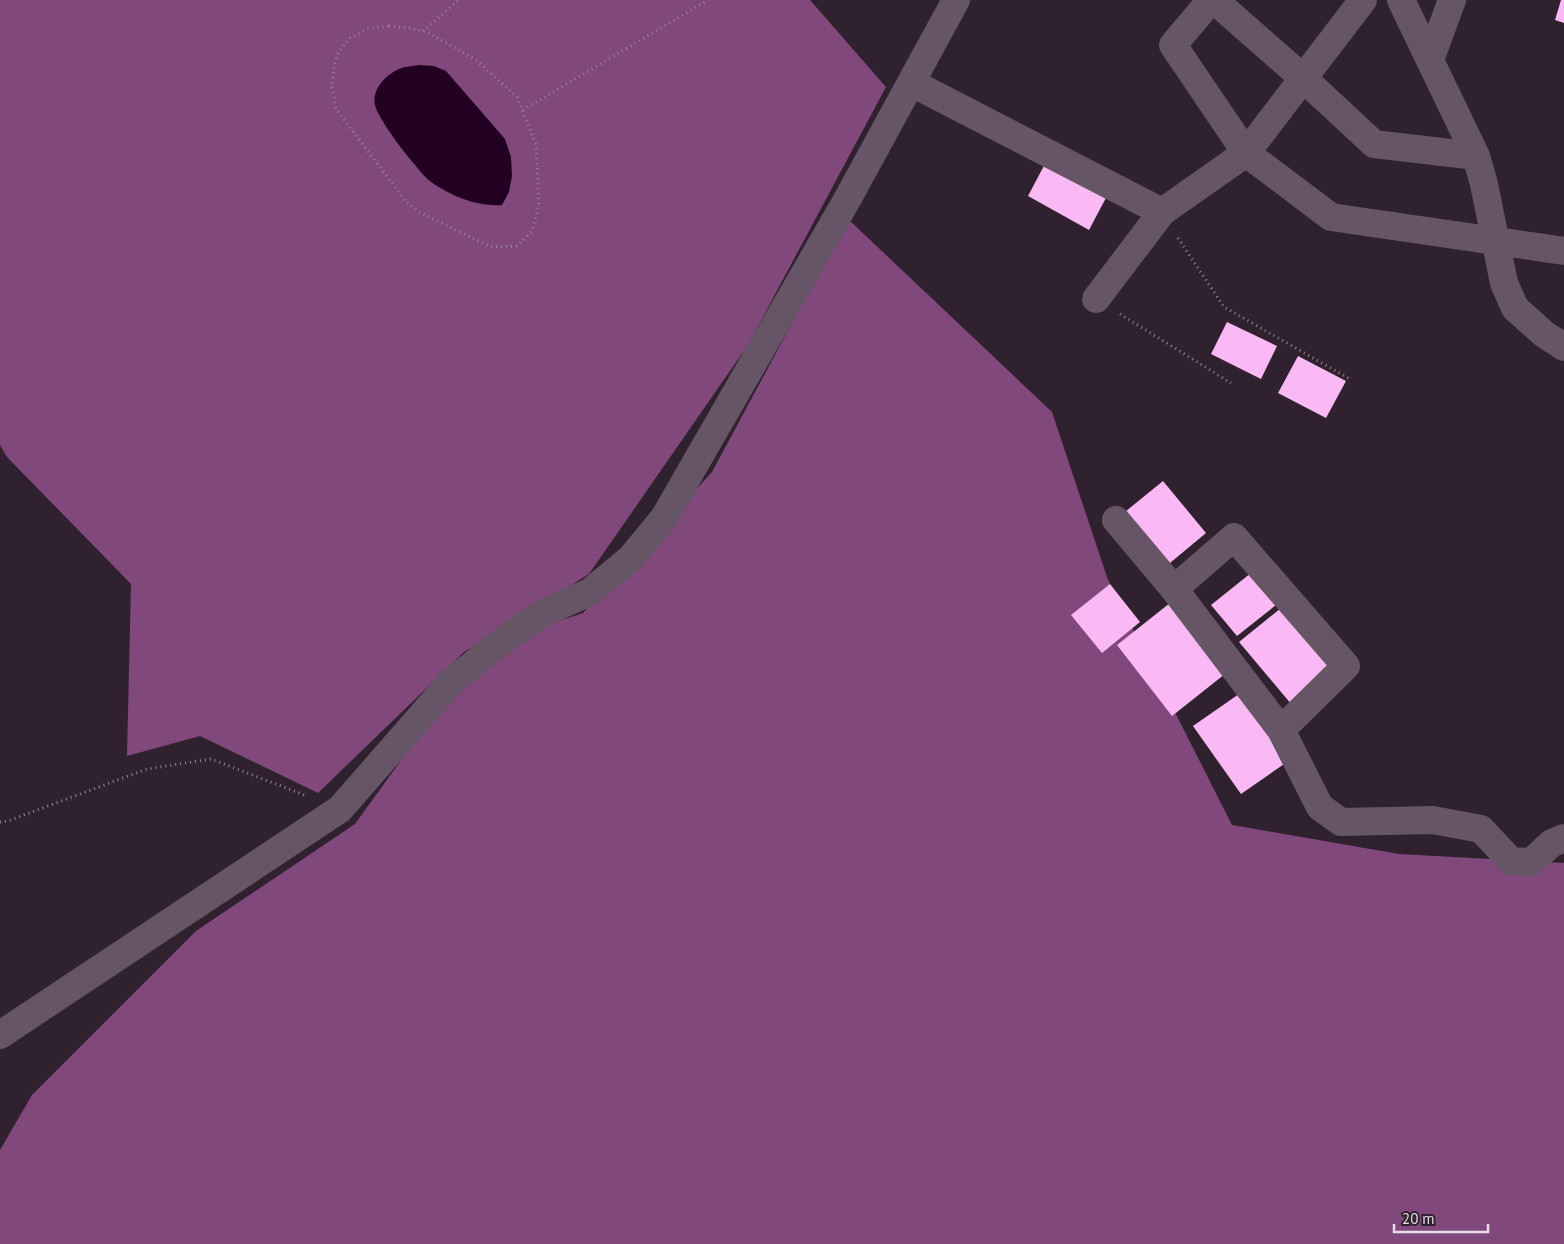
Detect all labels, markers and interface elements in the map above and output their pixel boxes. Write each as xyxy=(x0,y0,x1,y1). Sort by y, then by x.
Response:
scale bar xyxy=(1394,1202,1488,1234)
text: 20 m xyxy=(1402,1209,1435,1228)

